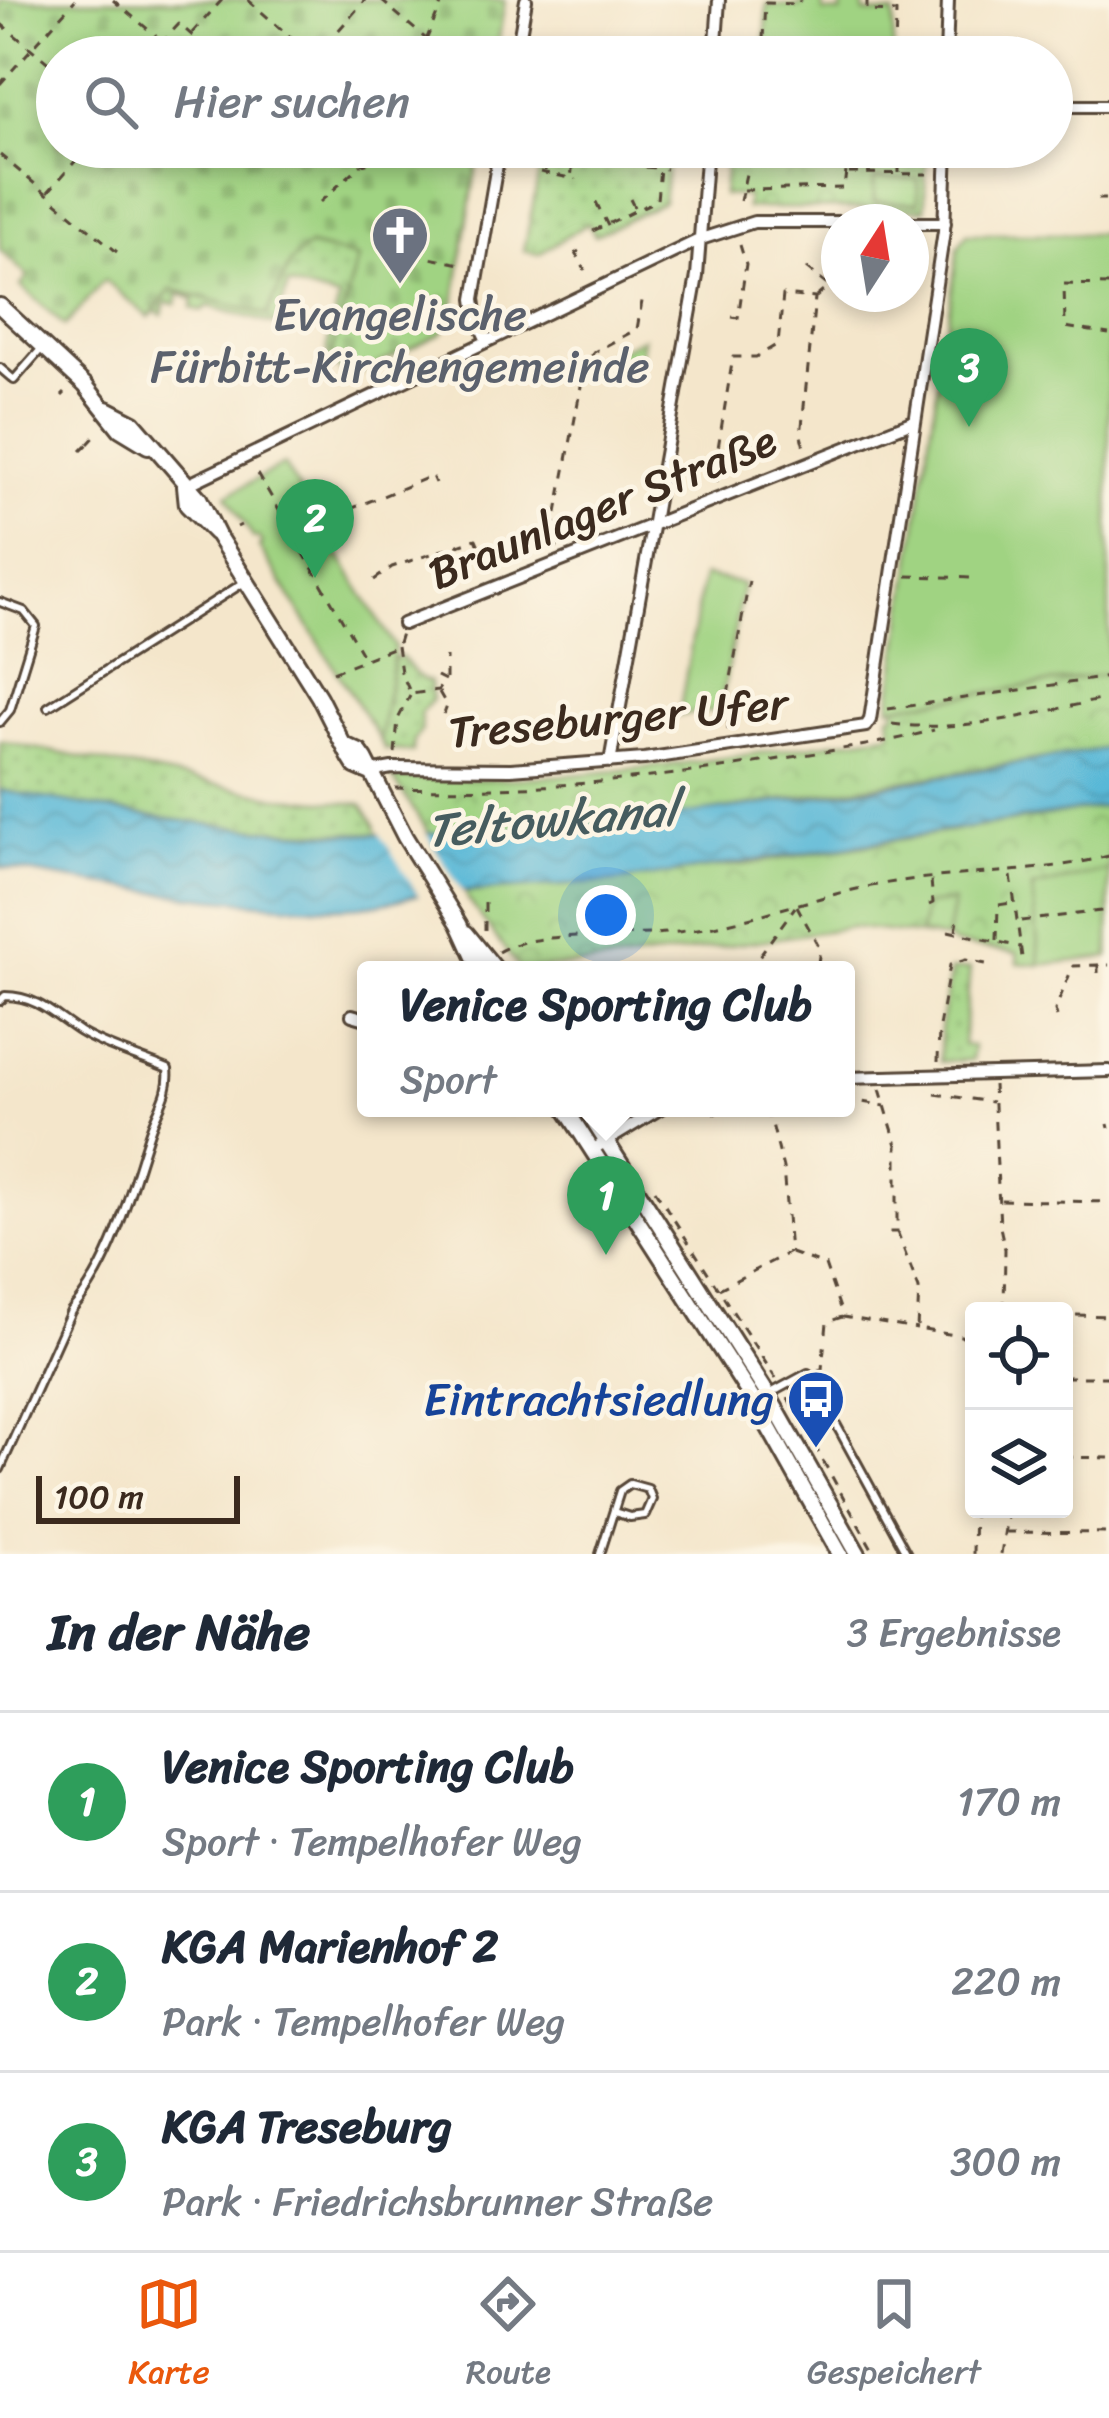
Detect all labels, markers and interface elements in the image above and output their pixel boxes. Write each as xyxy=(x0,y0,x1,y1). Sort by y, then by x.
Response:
search box xyxy=(36,36,1073,168)
text: Hier suchen xyxy=(174,62,410,142)
icon: search xyxy=(78,69,144,135)
church icon: Evangelische Fürbitt-Kirchengemeinde xyxy=(369,204,431,286)
north arrow xyxy=(821,204,929,312)
place label: Evangelische Fürbitt-Kirchengemeinde xyxy=(150,275,650,407)
pin: 3 xyxy=(930,328,1008,427)
street label: Braunlager Straße xyxy=(416,401,789,613)
pin: 2 xyxy=(276,479,354,578)
street label: Treseburger Ufer xyxy=(445,663,794,773)
water label: Teltowkanal xyxy=(423,765,692,873)
your location xyxy=(576,885,636,945)
popup xyxy=(357,961,855,1117)
text: Venice Sporting Club xyxy=(400,965,812,1045)
text: Sport xyxy=(400,1045,497,1114)
pin: 1 xyxy=(567,1156,645,1255)
map controls xyxy=(965,1302,1073,1518)
button: locate xyxy=(965,1302,1073,1410)
place label: Eintrachtsiedlung xyxy=(424,1360,774,1440)
bus stop icon: Eintrachtsiedlung xyxy=(785,1368,847,1450)
button: layers xyxy=(965,1410,1073,1518)
text: 100 m xyxy=(54,1468,144,1526)
scale bar xyxy=(36,1470,240,1523)
text: In der Nähe xyxy=(48,1587,310,1677)
text: 3 Ergebnisse xyxy=(847,1598,1061,1667)
text: Venice Sporting Club xyxy=(162,1727,574,1807)
text: 1 xyxy=(79,1767,95,1836)
text: 170 m xyxy=(957,1767,1061,1836)
text: Sport · Tempelhofer Weg xyxy=(162,1807,582,1876)
text: KGA Marienhof 2 xyxy=(162,1907,498,1987)
text: 2 xyxy=(76,1947,98,2016)
text: 220 m xyxy=(951,1947,1061,2016)
text: Park · Tempelhofer Weg xyxy=(162,1987,565,2056)
text: KGA Treseburg xyxy=(162,2087,452,2167)
text: 3 xyxy=(76,2127,98,2196)
text: 300 m xyxy=(950,2127,1061,2196)
text: Park · Friedrichsbrunner Straße xyxy=(162,2167,713,2236)
tab: Karte xyxy=(128,2271,210,2401)
tab: Route xyxy=(466,2271,551,2401)
tab: Gespeichert xyxy=(807,2271,981,2401)

